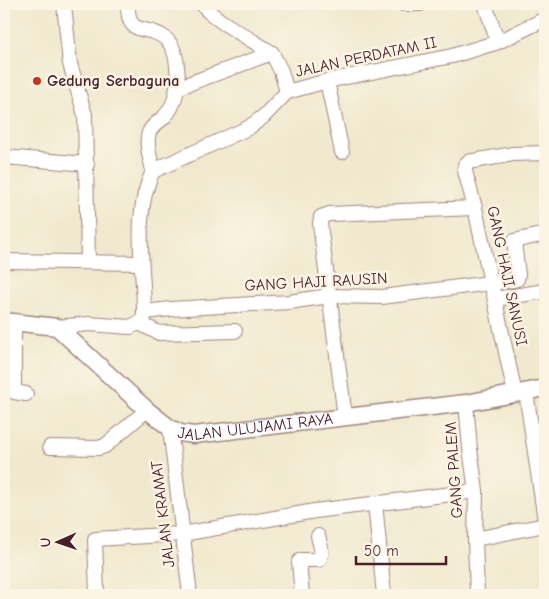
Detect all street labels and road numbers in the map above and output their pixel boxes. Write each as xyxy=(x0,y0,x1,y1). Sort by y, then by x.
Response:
street label: JALAN PERDATAM II xyxy=(294,33,438,81)
street label: GANG HAJI SANUSI xyxy=(483,204,531,348)
street label: GANG HAJI RAUSIN xyxy=(244,269,388,295)
street label: JALAN ULUJAMI RAYA xyxy=(176,410,334,444)
street label: GANG PALEM xyxy=(442,421,466,519)
street label: JALAN KRAMAT xyxy=(147,459,178,568)

